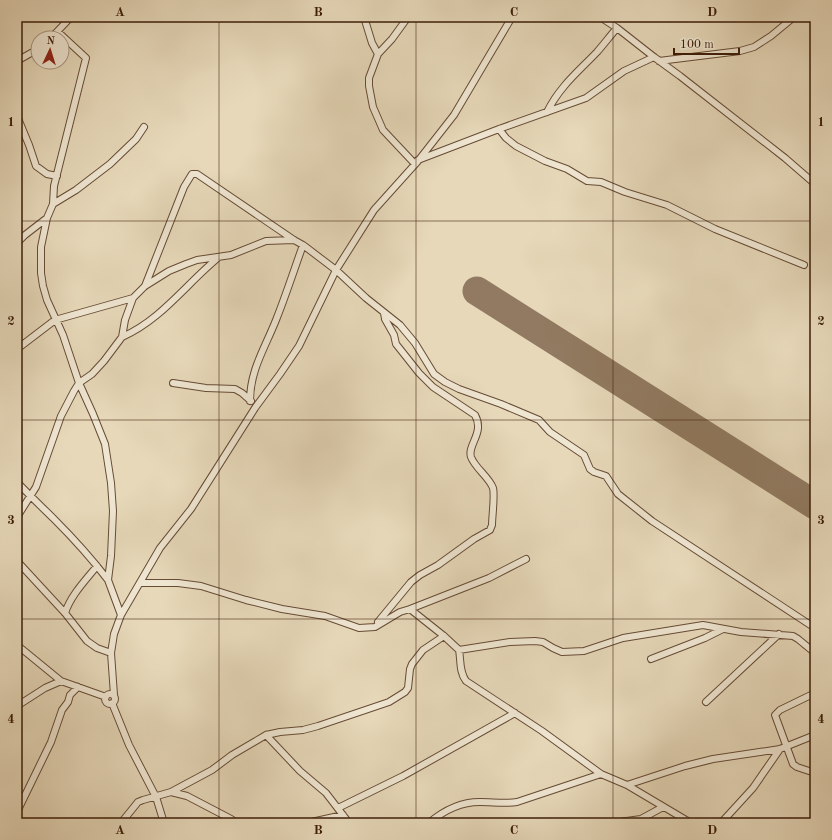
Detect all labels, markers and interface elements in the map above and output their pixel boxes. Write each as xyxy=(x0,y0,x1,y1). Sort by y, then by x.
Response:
text: A xyxy=(115,6,125,19)
text: B xyxy=(313,6,323,19)
text: C xyxy=(510,6,518,19)
text: D xyxy=(707,6,717,19)
north arrow xyxy=(30,30,70,70)
scale bar xyxy=(674,30,739,56)
text: N xyxy=(46,36,56,47)
text: 100 m xyxy=(680,39,714,51)
text: 1 xyxy=(7,116,15,129)
text: 1 xyxy=(817,116,825,129)
text: 2 xyxy=(7,315,15,328)
text: 2 xyxy=(817,315,825,328)
text: 3 xyxy=(7,514,15,527)
text: 3 xyxy=(817,514,825,527)
text: 4 xyxy=(7,713,15,726)
text: 4 xyxy=(817,713,825,726)
text: A xyxy=(115,824,125,837)
text: B xyxy=(313,824,323,837)
text: C xyxy=(510,824,518,837)
text: D xyxy=(707,824,717,837)

